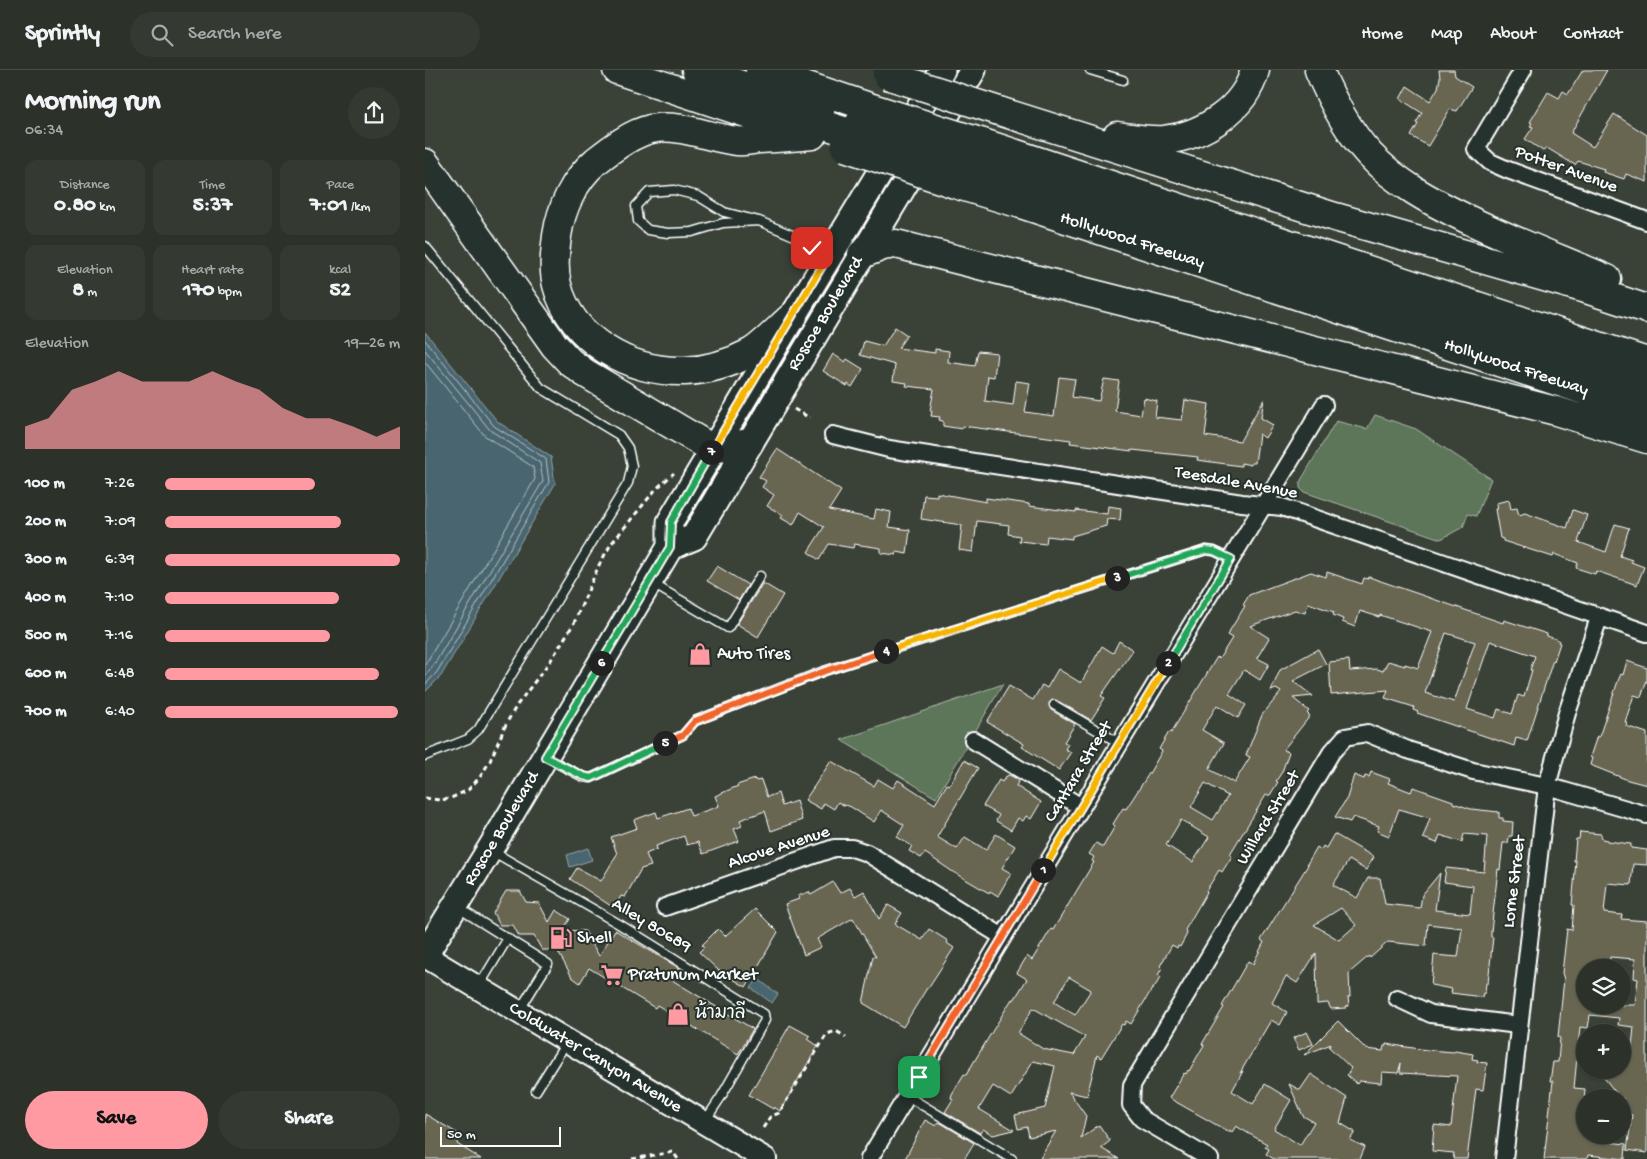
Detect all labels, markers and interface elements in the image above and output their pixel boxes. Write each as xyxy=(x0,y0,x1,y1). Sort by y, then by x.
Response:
search box xyxy=(130,12,480,57)
text: Sprintly xyxy=(25,20,100,49)
icon: search xyxy=(148,21,176,49)
text: Search here xyxy=(188,23,282,46)
text: Home xyxy=(1361,24,1403,45)
text: Map xyxy=(1431,24,1462,45)
text: About xyxy=(1490,24,1536,45)
text: Contact xyxy=(1564,24,1622,45)
text: Morning run xyxy=(25,86,160,119)
button: share xyxy=(348,87,400,139)
text: 06:34 xyxy=(25,122,63,141)
street label: Potter Avenue xyxy=(1511,141,1621,199)
text: Distance xyxy=(60,177,110,194)
text: Time xyxy=(200,177,225,194)
text: Pace xyxy=(326,177,354,194)
text: 0.80 xyxy=(54,194,96,219)
text: 5:37 xyxy=(193,194,232,219)
text: 7:01 xyxy=(310,194,348,219)
text: km xyxy=(96,199,116,216)
text: /km xyxy=(348,199,371,216)
street label: Hollywood Freeway xyxy=(1057,208,1207,274)
pin xyxy=(791,227,833,269)
icon: check xyxy=(798,234,826,262)
street label: Roscoe Boulevard xyxy=(784,252,869,375)
text: Elevation xyxy=(57,262,113,279)
text: Heart rate xyxy=(181,262,244,279)
text: kcal xyxy=(329,262,351,279)
text: 8 xyxy=(72,279,84,304)
text: 170 xyxy=(183,279,214,304)
text: 52 xyxy=(329,279,351,304)
text: m xyxy=(84,284,97,301)
text: bpm xyxy=(214,284,242,301)
text: Elevation xyxy=(25,335,89,354)
text: 19–26 m xyxy=(345,335,400,354)
street label: Hollywood Freeway xyxy=(1441,335,1591,401)
pin: 7 xyxy=(699,440,723,464)
text: 7 xyxy=(708,444,715,461)
street label: Teesdale Avenue xyxy=(1172,462,1300,504)
text: 100 m xyxy=(25,475,65,494)
text: 7:26 xyxy=(105,475,134,494)
text: 200 m xyxy=(25,513,66,532)
text: 7:09 xyxy=(105,513,135,532)
text: 300 m xyxy=(25,551,67,570)
text: 6:39 xyxy=(105,551,134,570)
pin: 3 xyxy=(1105,566,1129,590)
text: 3 xyxy=(1114,570,1121,587)
text: 400 m xyxy=(25,589,66,608)
text: 7:10 xyxy=(105,589,134,608)
text: 500 m xyxy=(25,627,67,646)
text: 7:16 xyxy=(105,627,133,646)
pin: 4 xyxy=(873,638,899,664)
shop icon: Auto Tires xyxy=(687,641,713,667)
text: 4 xyxy=(883,643,890,660)
place label: Auto Tires xyxy=(717,644,792,665)
pin: 6 xyxy=(589,650,613,676)
pin: 2 xyxy=(1155,650,1181,676)
text: 6 xyxy=(598,655,605,672)
text: 2 xyxy=(1165,655,1172,672)
text: 600 m xyxy=(25,665,66,684)
text: 6:48 xyxy=(105,665,134,684)
text: 700 m xyxy=(25,703,67,722)
text: 6:40 xyxy=(105,703,135,722)
street label: Cantara Street xyxy=(1041,716,1118,826)
pin: 5 xyxy=(653,730,677,756)
text: 5 xyxy=(662,735,669,752)
street label: Willard Street xyxy=(1233,766,1306,869)
street label: Roscoe Boulevard xyxy=(460,767,545,890)
street label: Alcove Avenue xyxy=(726,821,833,874)
street label: Lorne Street xyxy=(1499,833,1531,929)
pin: 1 xyxy=(1031,858,1055,882)
text: 1 xyxy=(1041,862,1046,879)
street label: Alley 80689 xyxy=(607,894,695,958)
fuel station icon: Shell xyxy=(548,925,574,951)
place label: Shell xyxy=(577,928,612,949)
map controls xyxy=(1576,959,1631,1144)
button: layers xyxy=(1576,959,1631,1014)
supermarket icon: Pratunum Market xyxy=(599,962,625,988)
place label: Pratunum Market xyxy=(627,965,759,986)
street label: Coldwater Canyon Avenue xyxy=(505,998,686,1118)
place label: น้ามาลี xyxy=(695,1000,746,1025)
shop icon: น้ามาลี xyxy=(665,1001,691,1027)
button: + xyxy=(1576,1024,1631,1079)
pin xyxy=(898,1056,940,1098)
icon: arrive xyxy=(905,1063,933,1091)
button: − xyxy=(1576,1089,1631,1144)
button: Save xyxy=(25,1091,208,1149)
button: Share xyxy=(218,1091,400,1149)
scale bar xyxy=(440,1124,561,1147)
text: 50 m xyxy=(447,1127,476,1144)

